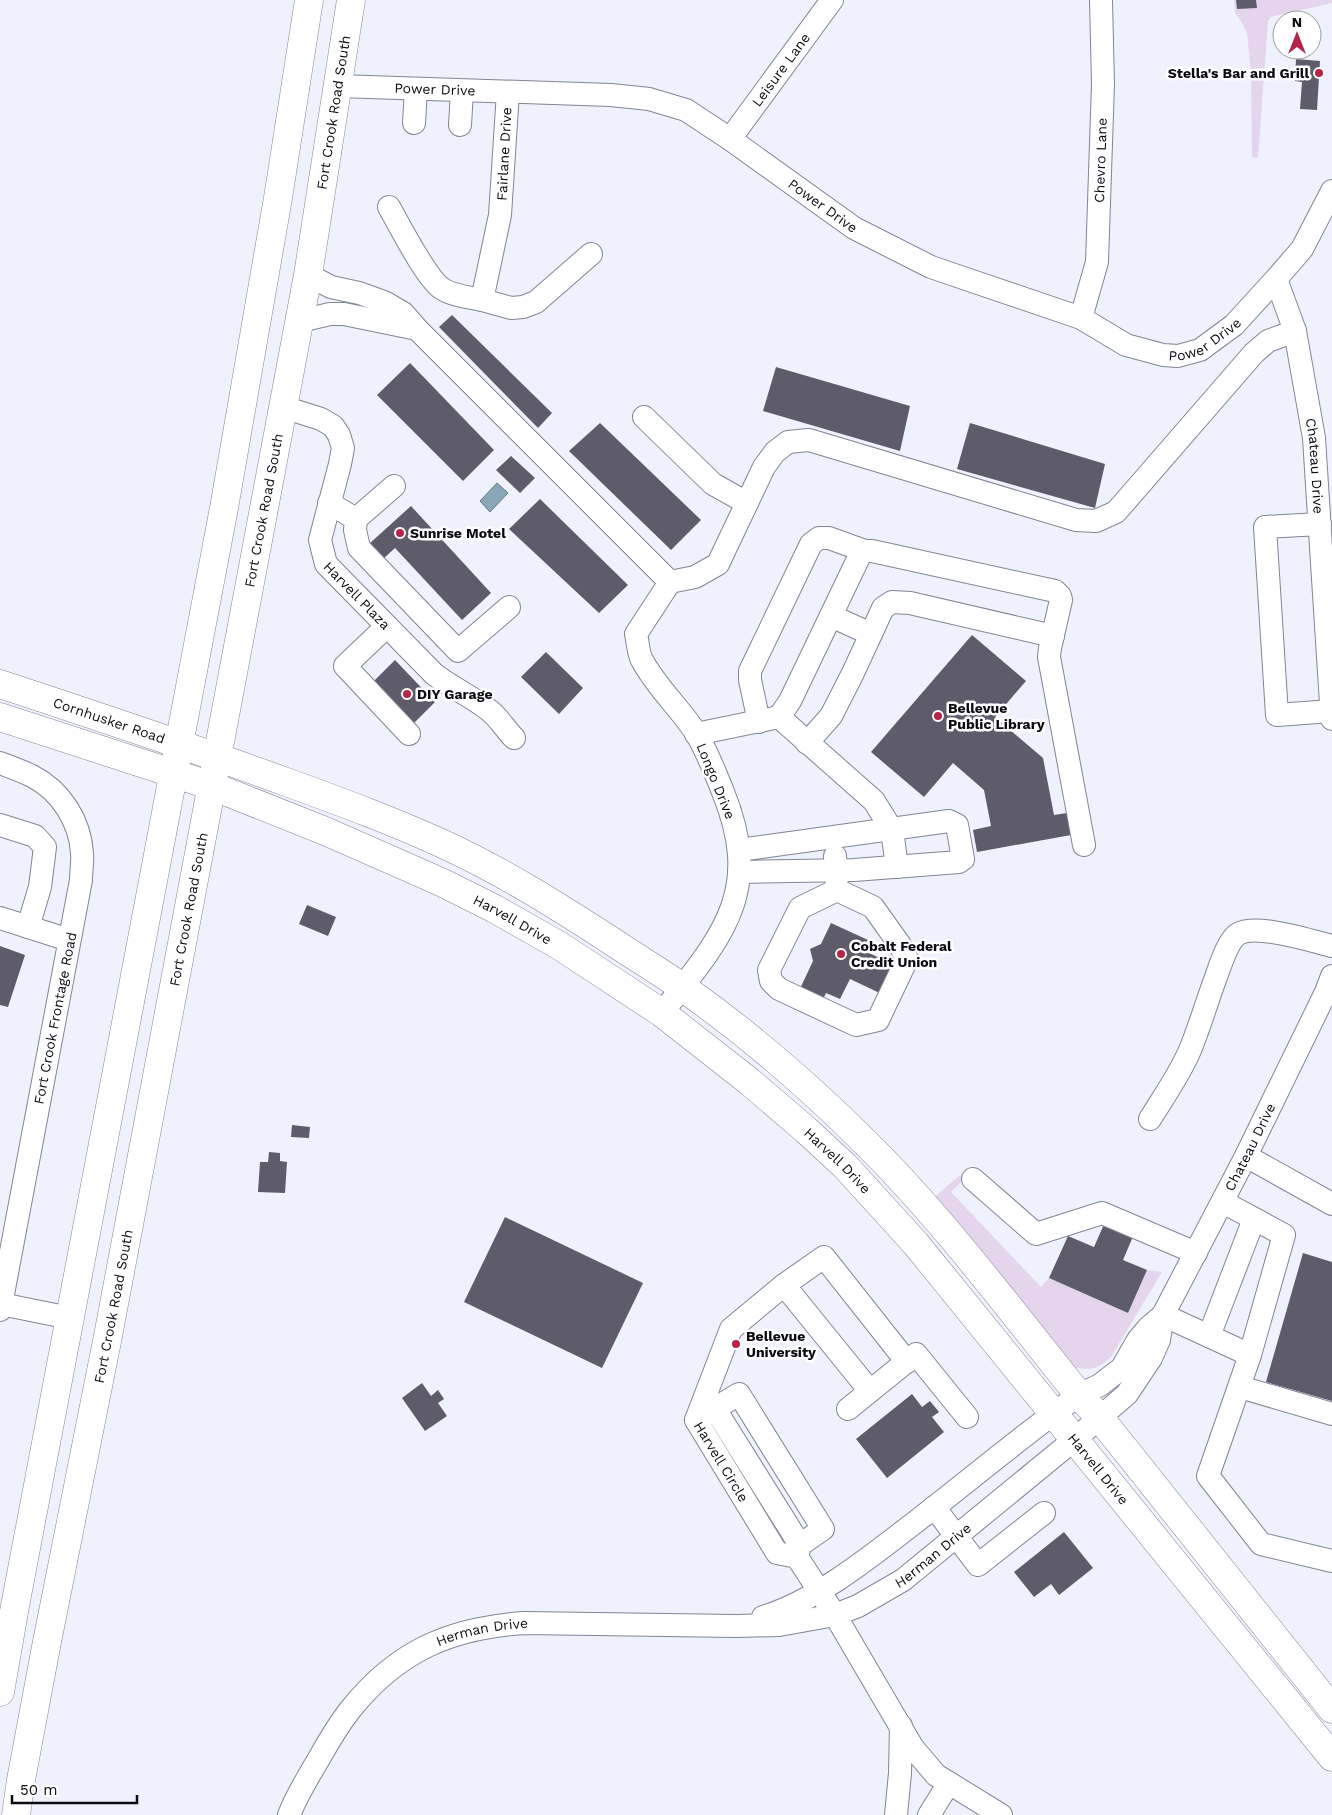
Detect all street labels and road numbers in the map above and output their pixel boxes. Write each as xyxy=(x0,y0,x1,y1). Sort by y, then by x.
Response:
street label: Leisure Lane xyxy=(749,30,813,110)
street label: Fort Crook Road South xyxy=(313,34,353,191)
street label: Power Drive xyxy=(394,80,476,99)
street label: Fairlane Drive xyxy=(494,107,514,201)
street label: Chevro Lane xyxy=(1091,117,1110,203)
street label: Power Drive xyxy=(785,176,861,236)
street label: Power Drive xyxy=(1168,315,1244,364)
street label: Chateau Drive xyxy=(1303,417,1327,514)
street label: Fort Crook Road South xyxy=(241,432,286,589)
street label: Harvell Plaza xyxy=(320,558,394,633)
street label: Cornhusker Road xyxy=(51,694,167,747)
street label: Longo Drive xyxy=(693,741,739,821)
street label: Fort Crook Road South xyxy=(166,831,211,987)
street label: Harvell Drive xyxy=(471,891,554,948)
street label: Fort Crook Frontage Road xyxy=(30,931,80,1105)
street label: Chateau Drive xyxy=(1221,1101,1279,1194)
street label: Harvell Drive xyxy=(801,1124,874,1197)
street label: Fort Crook Road South xyxy=(91,1228,136,1384)
street label: Harvell Circle xyxy=(691,1419,752,1505)
street label: Harvell Drive xyxy=(1065,1430,1132,1508)
street label: Herman Drive xyxy=(892,1520,974,1591)
street label: Herman Drive xyxy=(434,1615,528,1649)

